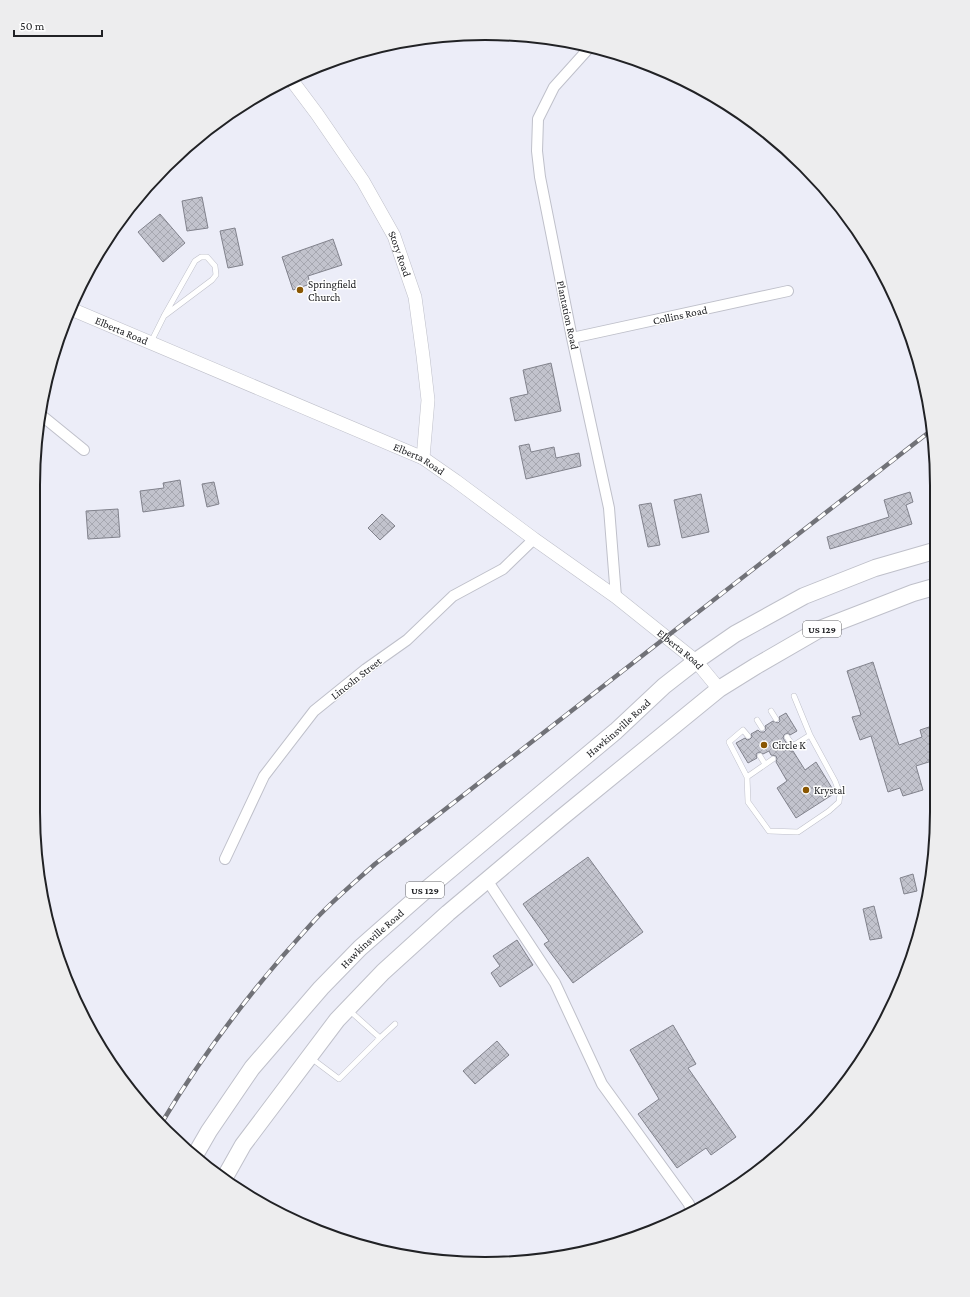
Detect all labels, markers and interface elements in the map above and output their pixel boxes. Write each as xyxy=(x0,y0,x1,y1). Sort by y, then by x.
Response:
scale bar xyxy=(14,12,102,38)
text: 50 m xyxy=(20,19,45,33)
street label: Story Road xyxy=(386,229,414,278)
place label: Springfield Church xyxy=(308,278,357,303)
street label: Plantation Road xyxy=(555,279,581,351)
marker: Springfield Church xyxy=(295,285,305,295)
street label: Collins Road xyxy=(652,303,708,327)
street label: Elberta Road xyxy=(93,314,150,347)
street label: Elberta Road xyxy=(392,440,447,477)
road number: US 129 xyxy=(803,621,841,637)
street label: Elberta Road xyxy=(655,626,706,672)
street label: Lincoln Street xyxy=(328,654,384,701)
street label: Hawkinsville Road xyxy=(584,696,653,760)
place label: Circle K xyxy=(772,739,806,751)
marker: Circle K xyxy=(759,740,769,750)
place label: Krystal xyxy=(814,784,845,797)
marker: Krystal xyxy=(801,785,811,795)
road number: US 129 xyxy=(406,882,444,898)
street label: Hawkinsville Road xyxy=(338,906,406,971)

